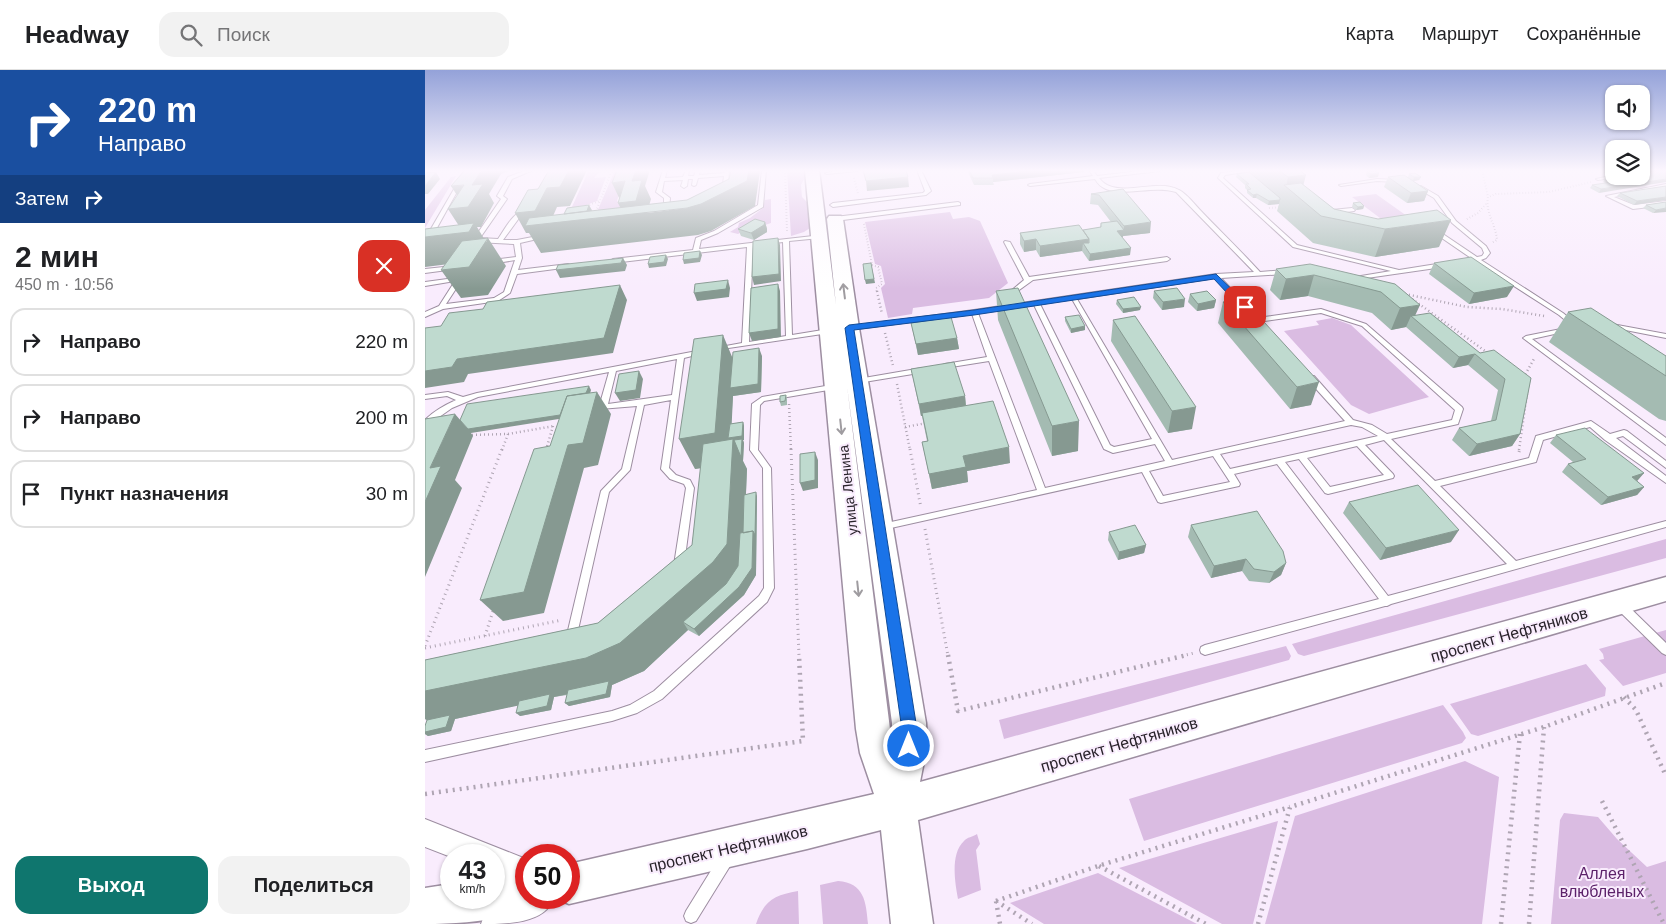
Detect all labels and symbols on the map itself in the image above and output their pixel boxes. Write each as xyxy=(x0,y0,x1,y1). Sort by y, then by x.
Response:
one-way arrow xyxy=(839,284,849,300)
pin xyxy=(1224,286,1266,328)
one-way arrow xyxy=(836,419,846,435)
street label: улица Ленина xyxy=(835,444,861,536)
one-way arrow xyxy=(853,580,863,596)
street label: проспект Нефтяников xyxy=(1429,604,1590,665)
street label: проспект Нефтяников xyxy=(1039,714,1200,775)
position arrow xyxy=(882,719,934,771)
street label: проспект Нефтяников xyxy=(647,822,809,875)
speed limit sign: 50 xyxy=(515,844,580,909)
park label: Аллея влюбленых xyxy=(1560,865,1644,900)

